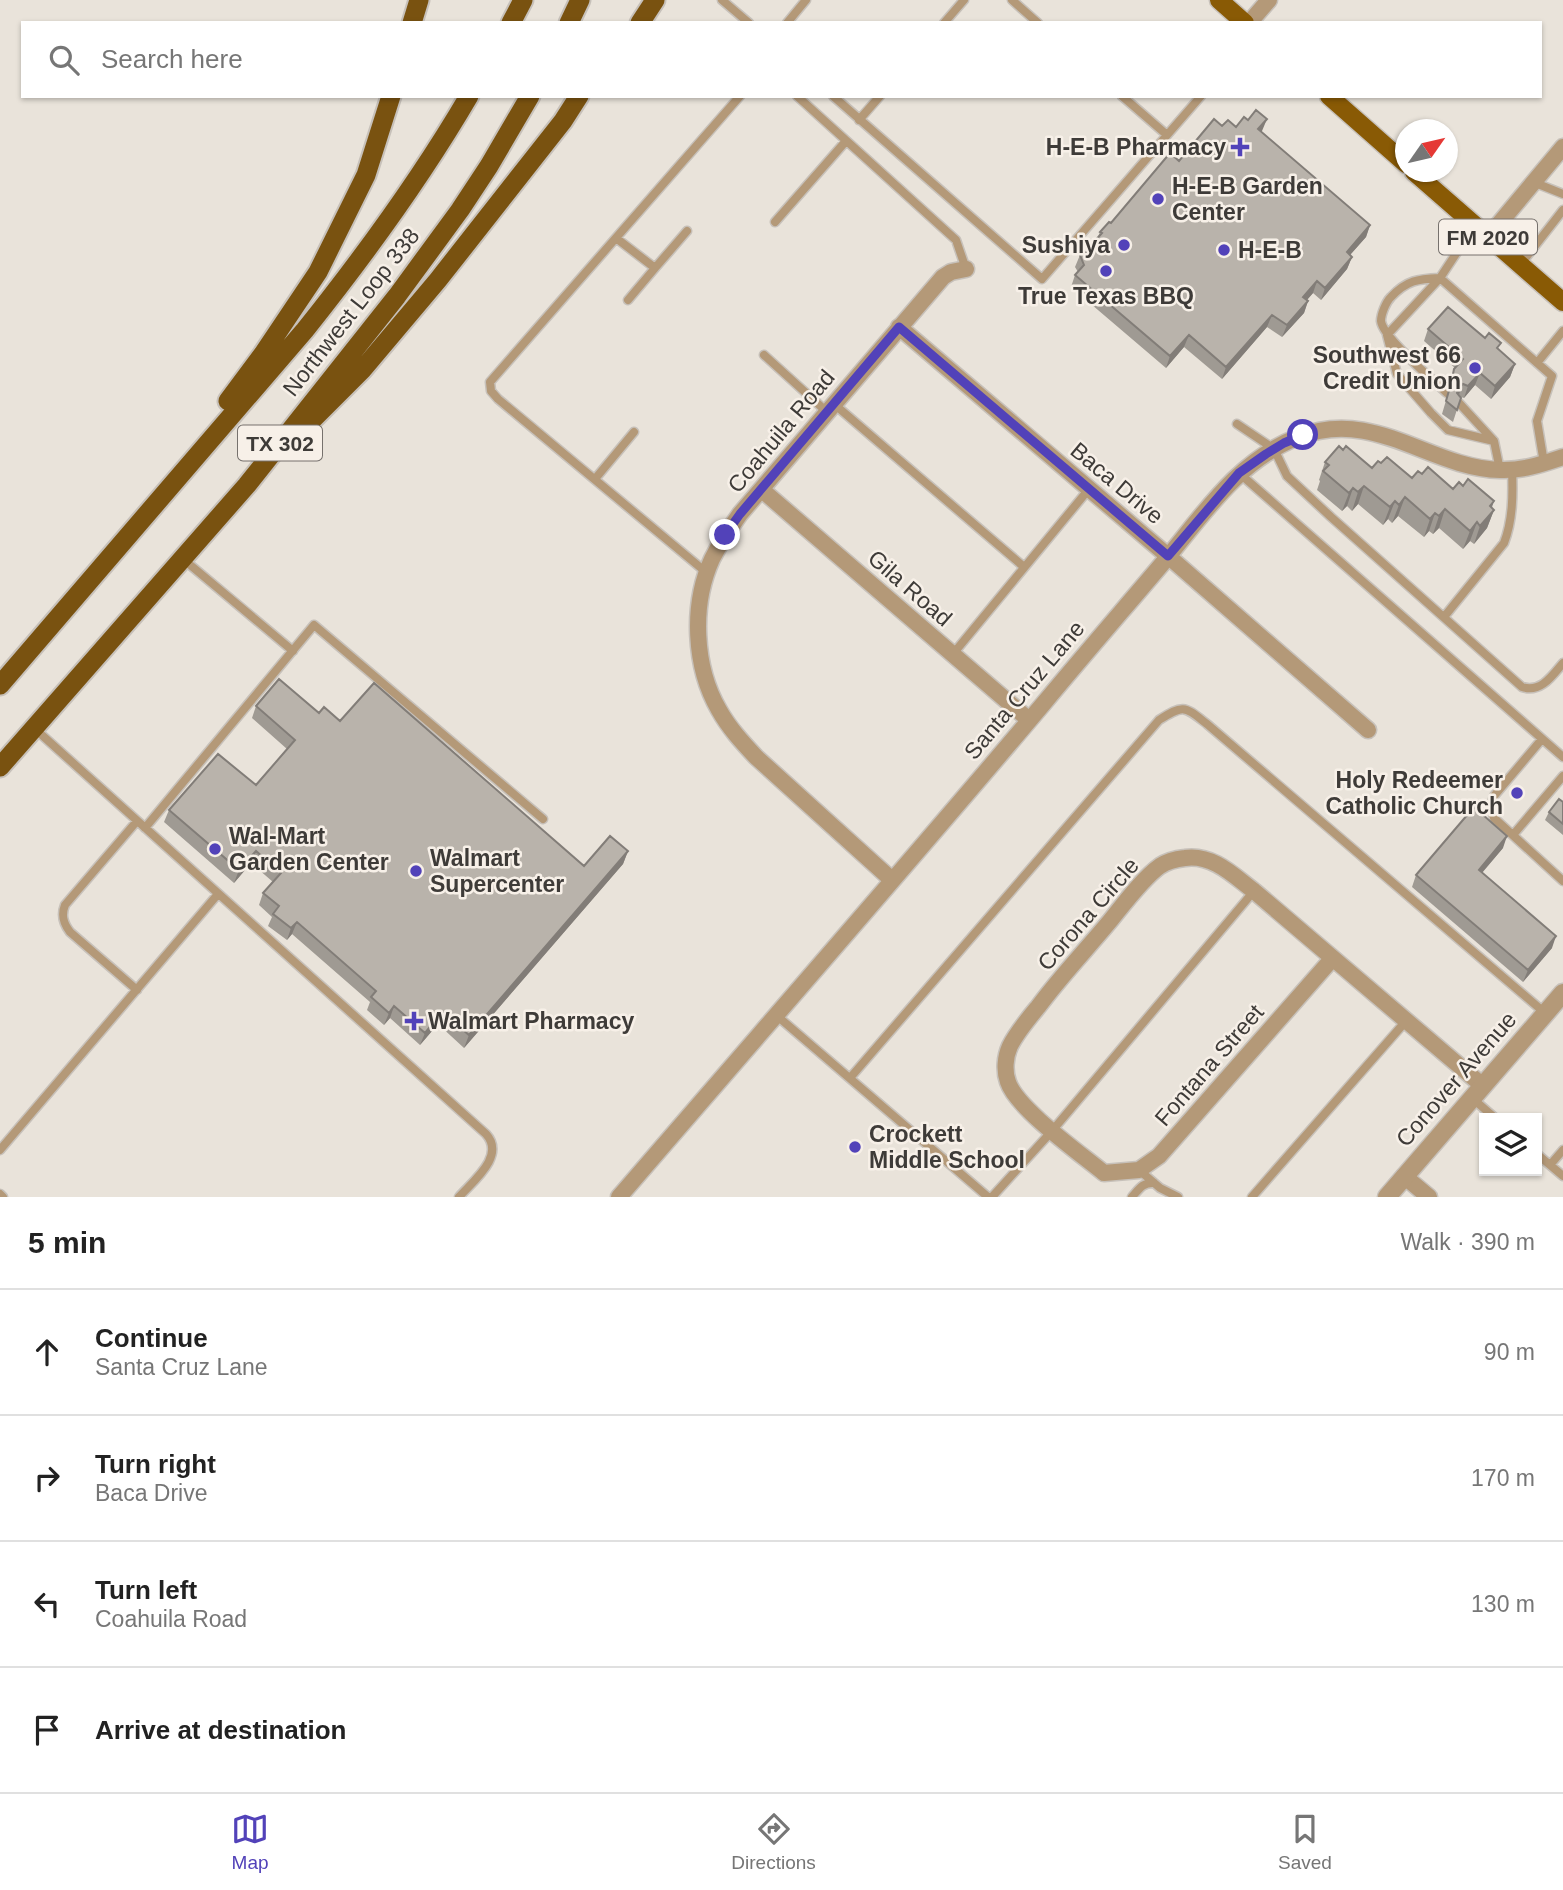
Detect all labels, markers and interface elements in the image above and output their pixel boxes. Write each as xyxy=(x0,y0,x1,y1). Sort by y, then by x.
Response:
search box xyxy=(21,21,1542,98)
icon: search xyxy=(45,41,83,79)
text: Search here xyxy=(101,44,243,74)
north arrow xyxy=(1395,119,1458,182)
place label: H-E-B Pharmacy xyxy=(1046,134,1226,160)
marker: H-E-B Pharmacy xyxy=(1232,139,1248,155)
place label: H-E-B Garden Center xyxy=(1172,173,1323,225)
marker: H-E-B Garden Center xyxy=(1150,191,1166,207)
road number: FM 2020 xyxy=(1439,219,1537,254)
street label: Northwest Loop 338 xyxy=(277,223,425,401)
place label: Sushiya xyxy=(1022,232,1110,258)
marker: Sushiya xyxy=(1116,237,1132,253)
place label: H-E-B xyxy=(1238,237,1302,263)
marker: H-E-B xyxy=(1216,242,1232,258)
marker: True Texas BBQ xyxy=(1098,263,1114,279)
place label: True Texas BBQ xyxy=(1018,283,1194,309)
place label: Southwest 66 Credit Union xyxy=(1313,342,1461,394)
marker: Southwest 66 Credit Union xyxy=(1467,360,1483,376)
street label: Coahuila Road xyxy=(722,364,840,498)
route start xyxy=(1287,419,1318,450)
road number: TX 302 xyxy=(238,426,322,460)
street label: Baca Drive xyxy=(1066,437,1168,529)
route end xyxy=(709,519,740,550)
street label: Gila Road xyxy=(863,545,957,631)
street label: Santa Cruz Lane xyxy=(959,616,1089,764)
place label: Holy Redeemer Catholic Church xyxy=(1325,767,1503,819)
marker: Holy Redeemer Catholic Church xyxy=(1509,785,1525,801)
place label: Wal-Mart Garden Center xyxy=(229,823,389,875)
marker: Wal-Mart Garden Center xyxy=(207,841,223,857)
place label: Walmart Supercenter xyxy=(430,845,564,897)
street label: Corona Circle xyxy=(1032,852,1144,976)
marker: Walmart Supercenter xyxy=(408,863,424,879)
street label: Fontana Street xyxy=(1149,999,1269,1131)
street label: Conover Avenue xyxy=(1391,1006,1521,1152)
place label: Walmart Pharmacy xyxy=(428,1008,634,1034)
marker: Walmart Pharmacy xyxy=(406,1013,422,1029)
map controls xyxy=(1479,1113,1542,1176)
button: layers xyxy=(1479,1113,1542,1176)
place label: Crockett Middle School xyxy=(869,1121,1025,1173)
marker: Crockett Middle School xyxy=(847,1139,863,1155)
text: 5 min xyxy=(28,1226,106,1259)
text: Walk · 390 m xyxy=(1400,1229,1535,1255)
text: Continue xyxy=(95,1323,208,1353)
icon: ahead xyxy=(28,1333,66,1371)
text: 90 m xyxy=(1484,1339,1535,1365)
text: Santa Cruz Lane xyxy=(95,1354,268,1380)
text: Turn right xyxy=(95,1449,216,1479)
icon: right xyxy=(28,1459,66,1497)
text: 170 m xyxy=(1471,1465,1535,1491)
text: Baca Drive xyxy=(95,1480,207,1506)
text: Turn left xyxy=(95,1575,197,1605)
icon: left xyxy=(28,1585,66,1623)
text: 130 m xyxy=(1471,1591,1535,1617)
text: Coahuila Road xyxy=(95,1606,247,1632)
icon: arrive xyxy=(28,1711,66,1749)
text: Arrive at destination xyxy=(95,1715,346,1745)
tab: Map xyxy=(231,1810,269,1874)
tab: Directions xyxy=(731,1810,816,1874)
tab: Saved xyxy=(1278,1810,1332,1874)

